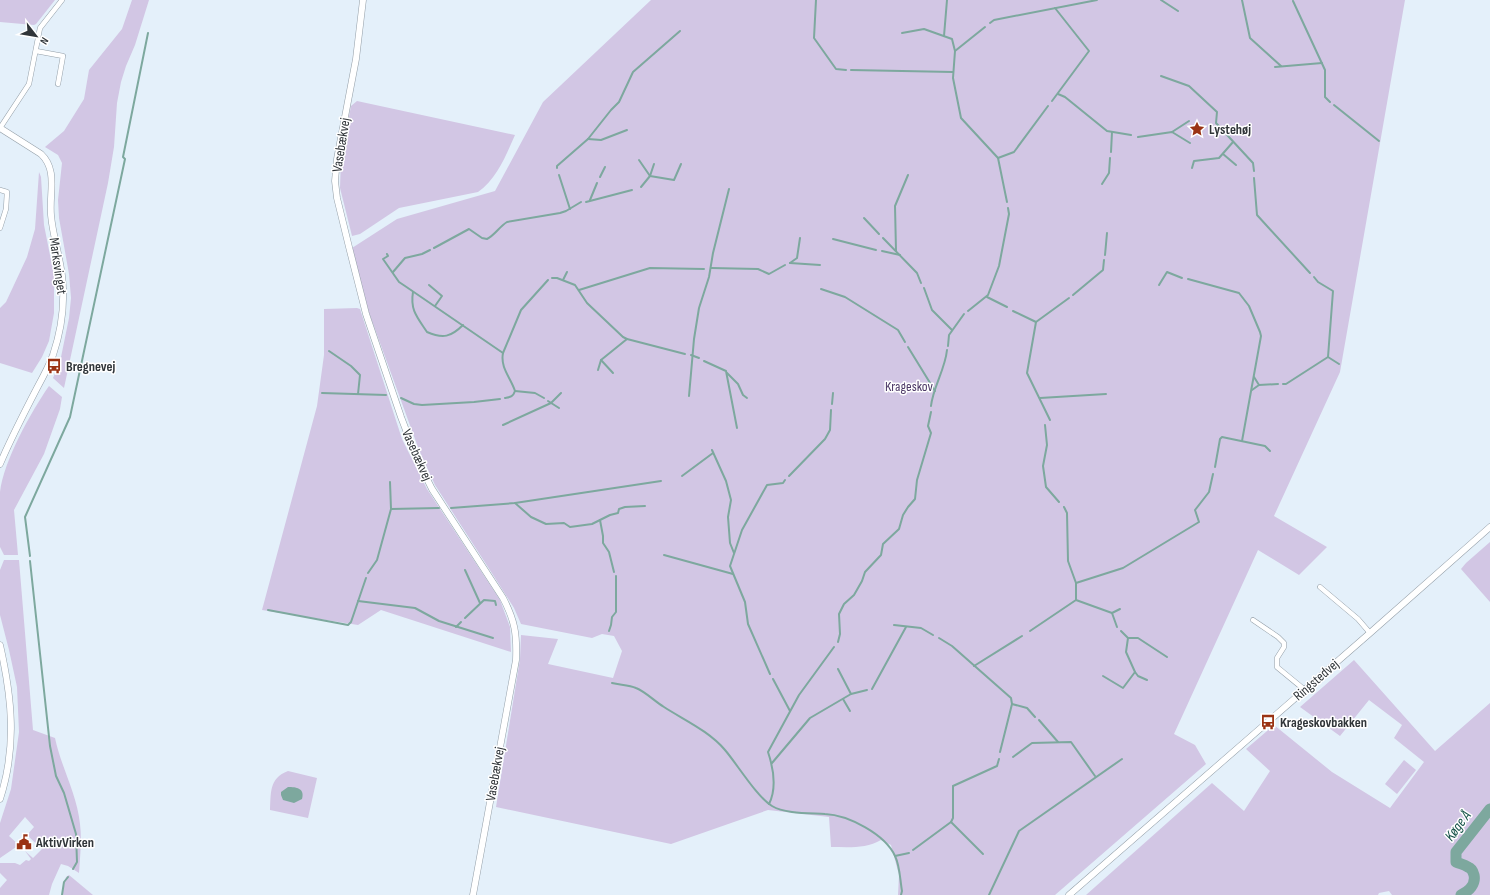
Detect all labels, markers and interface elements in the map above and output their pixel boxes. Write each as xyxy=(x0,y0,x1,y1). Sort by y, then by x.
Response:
north arrow xyxy=(16,16,56,56)
text: N xyxy=(37,35,51,47)
street label: Vasebækvej xyxy=(328,117,354,173)
place icon: Lystehøj xyxy=(1188,120,1206,138)
place label: Lystehøj xyxy=(1209,121,1251,138)
street label: Marksvinget xyxy=(46,236,70,296)
bus stop icon: Bregnevej xyxy=(45,357,63,375)
place label: Bregnevej xyxy=(66,358,116,375)
park label: Krageskov xyxy=(885,378,934,395)
street label: Vasebækvej xyxy=(398,426,436,484)
street label: Ringstedvej xyxy=(1290,656,1342,704)
bus stop icon: Krageskovbakken xyxy=(1259,713,1277,731)
place label: Krageskovbakken xyxy=(1280,714,1367,731)
street label: Vasebækvej xyxy=(482,745,508,803)
water label: Køge Å xyxy=(1440,807,1476,845)
public building icon: AktivVirken xyxy=(15,833,33,851)
place label: AktivVirken xyxy=(35,834,94,851)

